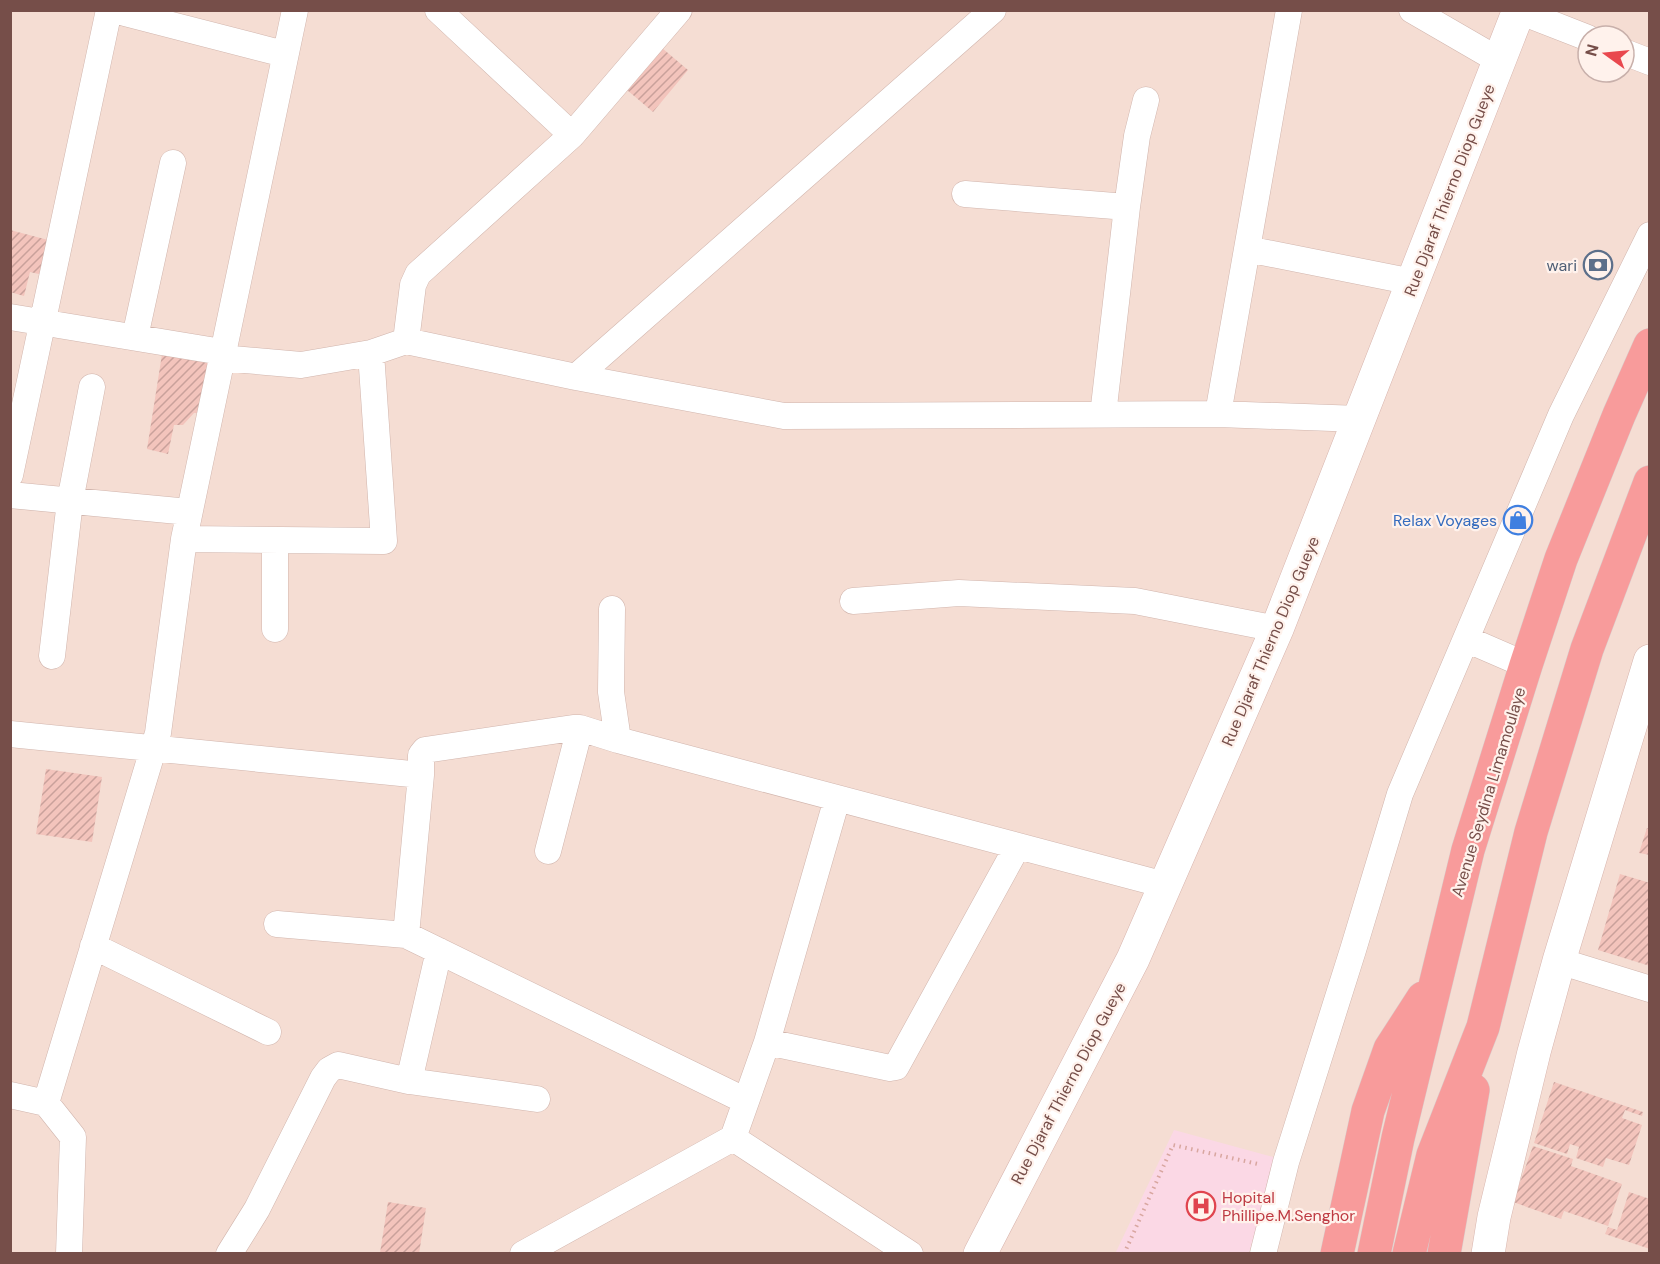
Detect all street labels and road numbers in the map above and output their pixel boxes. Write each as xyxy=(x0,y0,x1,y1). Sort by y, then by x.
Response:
street label: Rue Djaraf Thierno Diop Gueye xyxy=(1399,81,1500,299)
street label: Rue Djaraf Thierno Diop Gueye xyxy=(1217,533,1324,749)
street label: Avenue Seydina Limamoulaye xyxy=(1447,685,1530,900)
street label: Rue Djaraf Thierno Diop Gueye xyxy=(1006,979,1131,1188)

